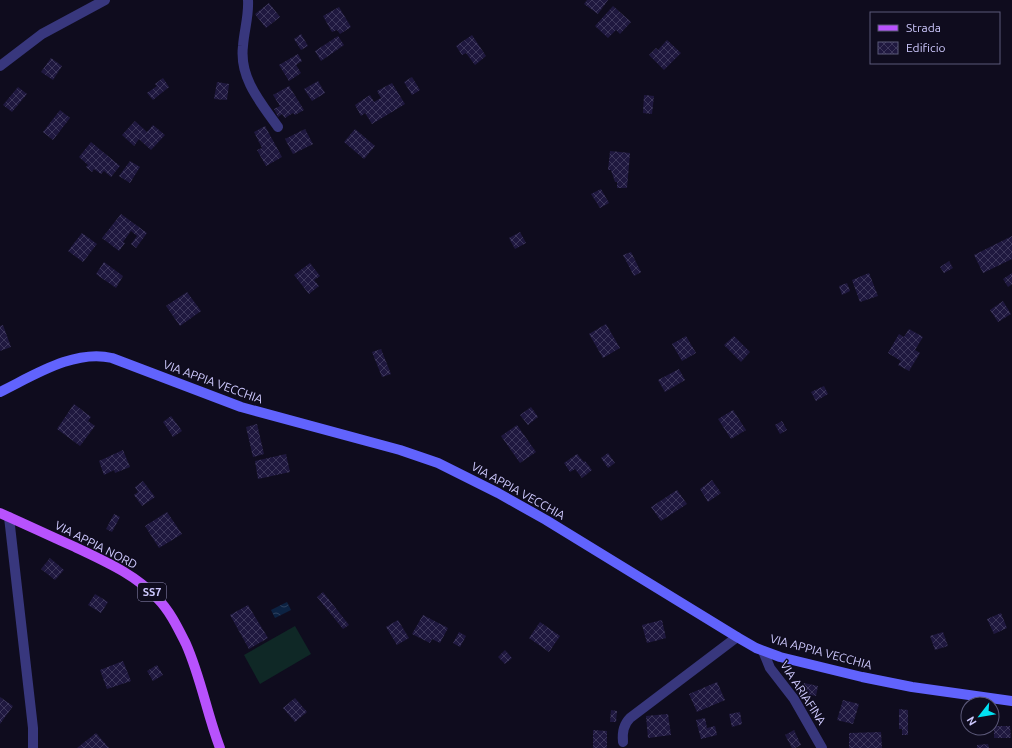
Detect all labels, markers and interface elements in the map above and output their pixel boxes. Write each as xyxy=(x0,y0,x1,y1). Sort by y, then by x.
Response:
legend xyxy=(870,12,1000,64)
text: Strada xyxy=(906,21,941,34)
text: Edificio xyxy=(906,41,946,54)
street label: VIA APPIA VECCHIA xyxy=(162,357,265,406)
street label: VIA APPIA VECCHIA xyxy=(469,459,567,522)
street label: VIA APPIA NORD xyxy=(53,518,140,571)
road number: SS7 xyxy=(138,583,166,601)
street label: VIA APPIA VECCHIA xyxy=(769,632,874,671)
street label: VIA ARIAFINA xyxy=(778,659,829,727)
north arrow xyxy=(960,696,1000,736)
text: N xyxy=(964,715,979,728)

